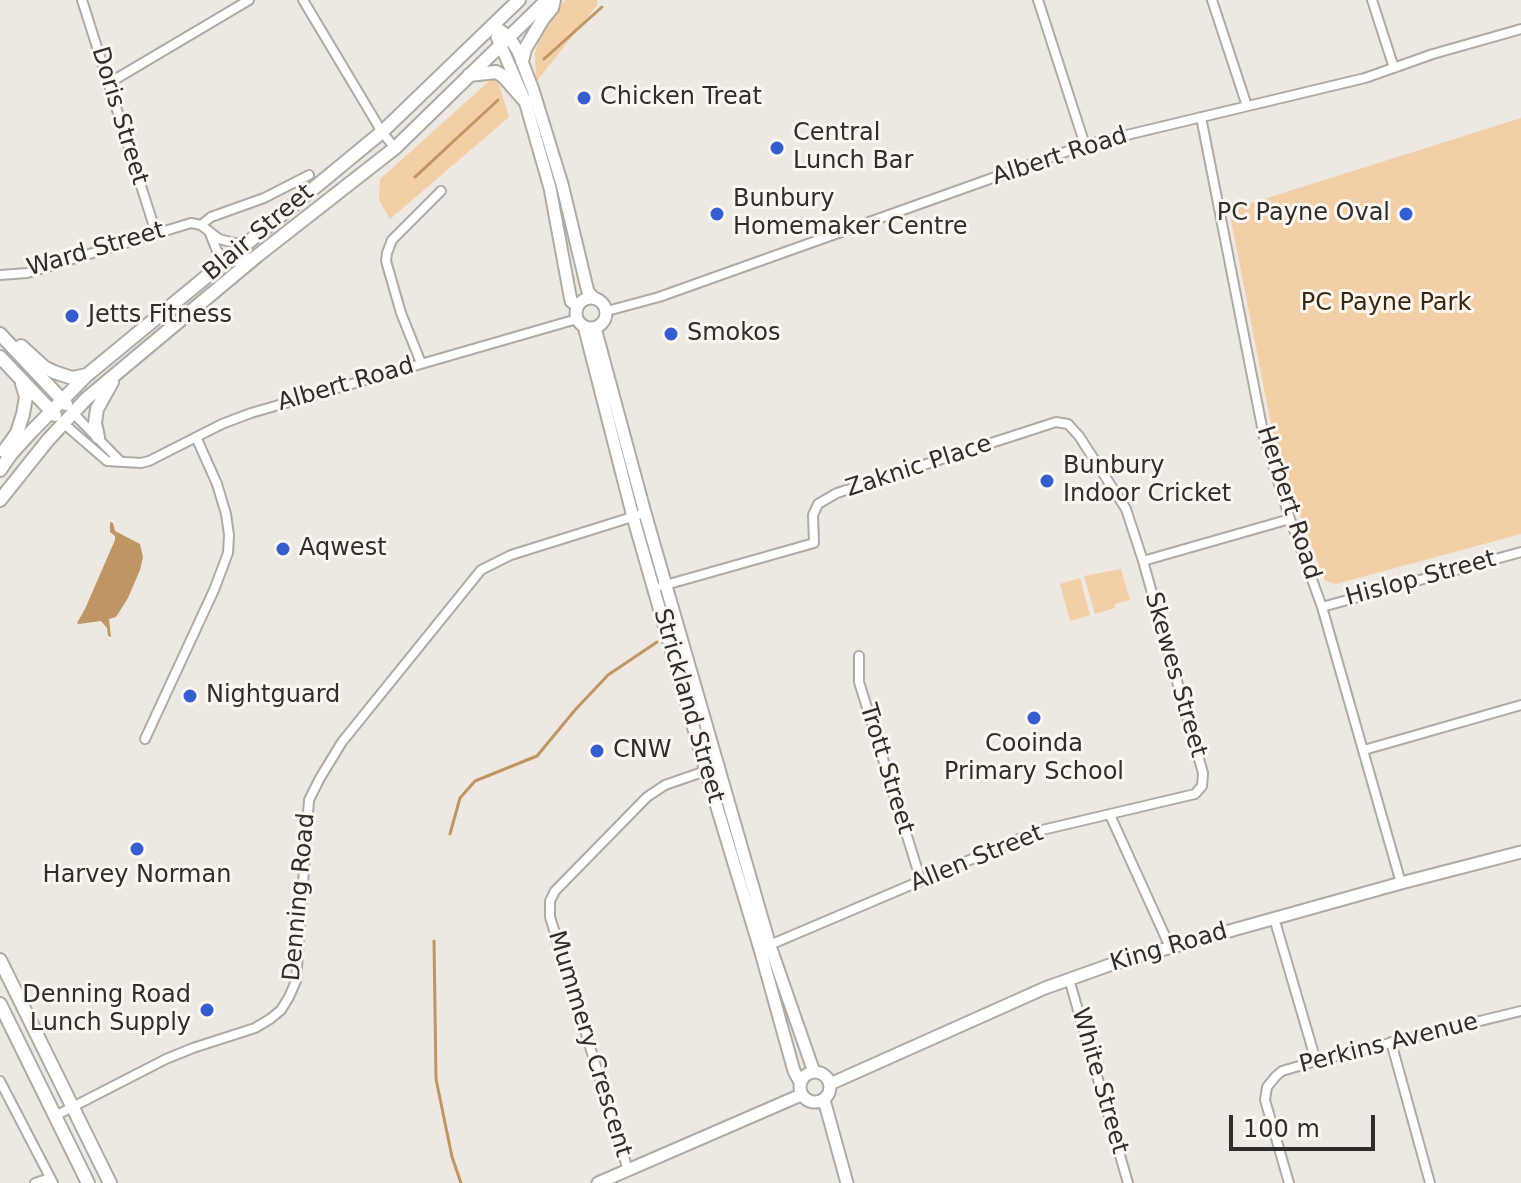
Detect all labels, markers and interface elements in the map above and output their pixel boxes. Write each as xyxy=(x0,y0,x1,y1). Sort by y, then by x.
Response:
street label: Doris Street xyxy=(84,44,154,188)
place label: Chicken Treat xyxy=(600,84,762,112)
marker: Chicken Treat xyxy=(575,89,593,107)
place label: Central Lunch Bar xyxy=(793,120,913,176)
street label: Albert Road xyxy=(989,122,1131,192)
marker: Central Lunch Bar xyxy=(768,139,786,157)
street label: Blair Street xyxy=(198,179,320,287)
place label: Bunbury Homemaker Centre xyxy=(733,186,968,242)
place label: PC Payne Oval xyxy=(1217,200,1390,228)
marker: Bunbury Homemaker Centre xyxy=(708,205,726,223)
marker: PC Payne Oval xyxy=(1397,205,1415,223)
street label: Ward Street xyxy=(24,217,168,283)
park label: PC Payne Park xyxy=(1301,290,1471,318)
place label: Jetts Fitness xyxy=(88,302,232,330)
marker: Jetts Fitness xyxy=(63,307,81,325)
place label: Smokos xyxy=(687,320,781,348)
marker: Smokos xyxy=(662,325,680,343)
street label: Albert Road xyxy=(275,352,417,418)
street label: Herbert Road xyxy=(1250,423,1326,583)
street label: Zaknic Place xyxy=(842,430,996,504)
place label: Bunbury Indoor Cricket xyxy=(1063,453,1231,509)
marker: Bunbury Indoor Cricket xyxy=(1038,472,1056,490)
place label: Aqwest xyxy=(299,535,387,563)
marker: Aqwest xyxy=(274,540,292,558)
street label: Hislop Street xyxy=(1343,545,1499,613)
street label: Skewes Street xyxy=(1138,589,1212,761)
street label: Strickland Street xyxy=(647,606,729,806)
place label: Nightguard xyxy=(206,682,340,710)
marker: Nightguard xyxy=(181,687,199,705)
street label: Trott Street xyxy=(853,700,919,838)
marker: Cooinda Primary School xyxy=(1025,709,1043,727)
place label: Cooinda Primary School xyxy=(944,731,1124,787)
place label: CNW xyxy=(613,737,671,765)
marker: CNW xyxy=(588,742,606,760)
street label: Denning Road xyxy=(278,812,322,982)
street label: Allen Street xyxy=(907,819,1047,899)
marker: Harvey Norman xyxy=(128,840,146,858)
place label: Harvey Norman xyxy=(43,862,231,890)
street label: King Road xyxy=(1107,918,1231,978)
street label: Mummery Crescent xyxy=(541,927,637,1161)
place label: Denning Road Lunch Supply xyxy=(22,982,191,1038)
marker: Denning Road Lunch Supply xyxy=(198,1001,216,1019)
street label: White Street xyxy=(1064,1005,1134,1157)
street label: Perkins Avenue xyxy=(1297,1008,1481,1080)
scale bar xyxy=(1233,1099,1379,1149)
text: 100 m xyxy=(1243,1115,1320,1143)

